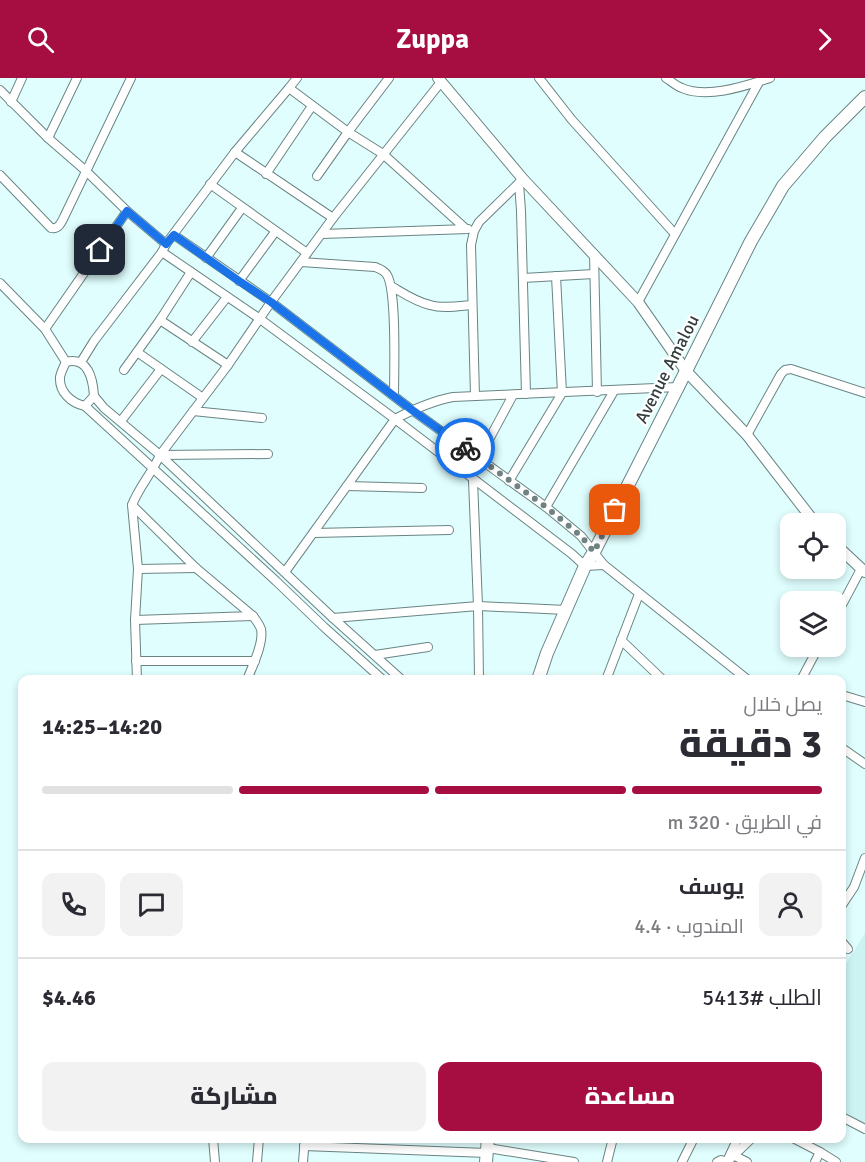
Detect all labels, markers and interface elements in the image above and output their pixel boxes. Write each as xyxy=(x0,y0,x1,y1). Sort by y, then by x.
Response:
icon: search xyxy=(24,23,57,56)
text: Zuppa xyxy=(396,23,469,56)
icon: forward xyxy=(808,23,841,56)
pin xyxy=(74,224,125,275)
icon: home xyxy=(83,233,116,266)
street label: Avenue Amalou xyxy=(630,311,704,427)
courier xyxy=(435,418,495,478)
icon: bike xyxy=(449,432,482,465)
pin xyxy=(589,484,640,535)
icon: bag xyxy=(598,493,631,526)
map controls xyxy=(780,513,846,657)
button: locate xyxy=(780,513,846,579)
button: layers xyxy=(780,591,846,657)
text: يصل خلال xyxy=(743,692,822,717)
text: 14:20–14:25 xyxy=(42,713,162,740)
text: 3 دقيقة xyxy=(679,720,822,768)
text: في الطريق · 320 m xyxy=(667,810,822,835)
button: phone xyxy=(42,873,105,936)
button: chat xyxy=(120,873,183,936)
text: يوسف xyxy=(679,873,744,900)
button: person xyxy=(759,873,822,936)
text: المندوب · 4.4 xyxy=(635,914,744,939)
text: $4.46 xyxy=(42,984,96,1011)
text: الطلب #5413 xyxy=(702,984,822,1011)
button: مشاركة xyxy=(42,1062,426,1131)
button: مساعدة xyxy=(438,1062,822,1131)

